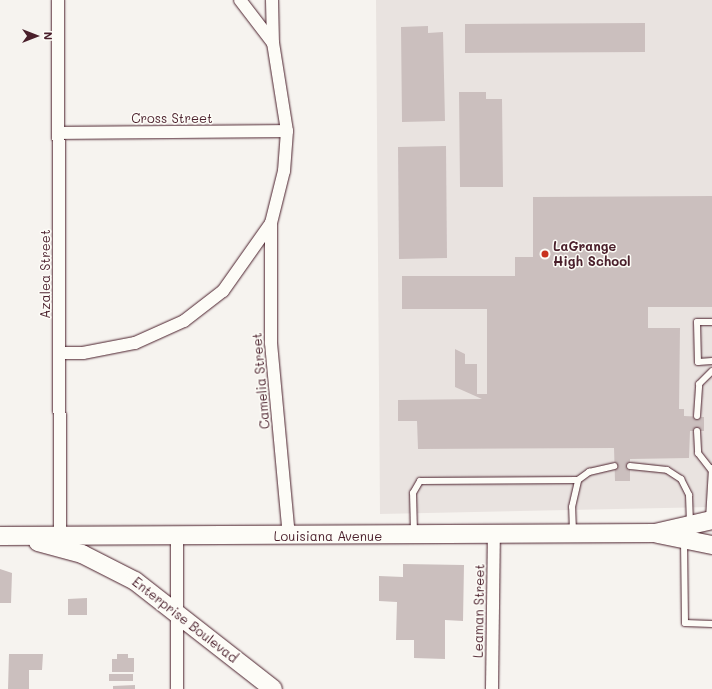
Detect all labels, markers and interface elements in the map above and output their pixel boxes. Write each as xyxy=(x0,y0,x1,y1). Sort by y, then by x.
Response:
north arrow xyxy=(16,16,56,56)
text: N xyxy=(41,32,56,40)
street label: Cross Street xyxy=(131,110,213,126)
street label: Azalea Street xyxy=(37,229,53,319)
place label: LaGrange High School xyxy=(553,239,631,270)
marker: LaGrange High School xyxy=(540,249,550,259)
street label: Camelia Street xyxy=(249,332,273,430)
street label: Louisiana Avenue xyxy=(274,528,382,544)
street label: Leaman Street xyxy=(470,564,488,658)
street label: Enterprise Boulevad xyxy=(129,574,241,666)

